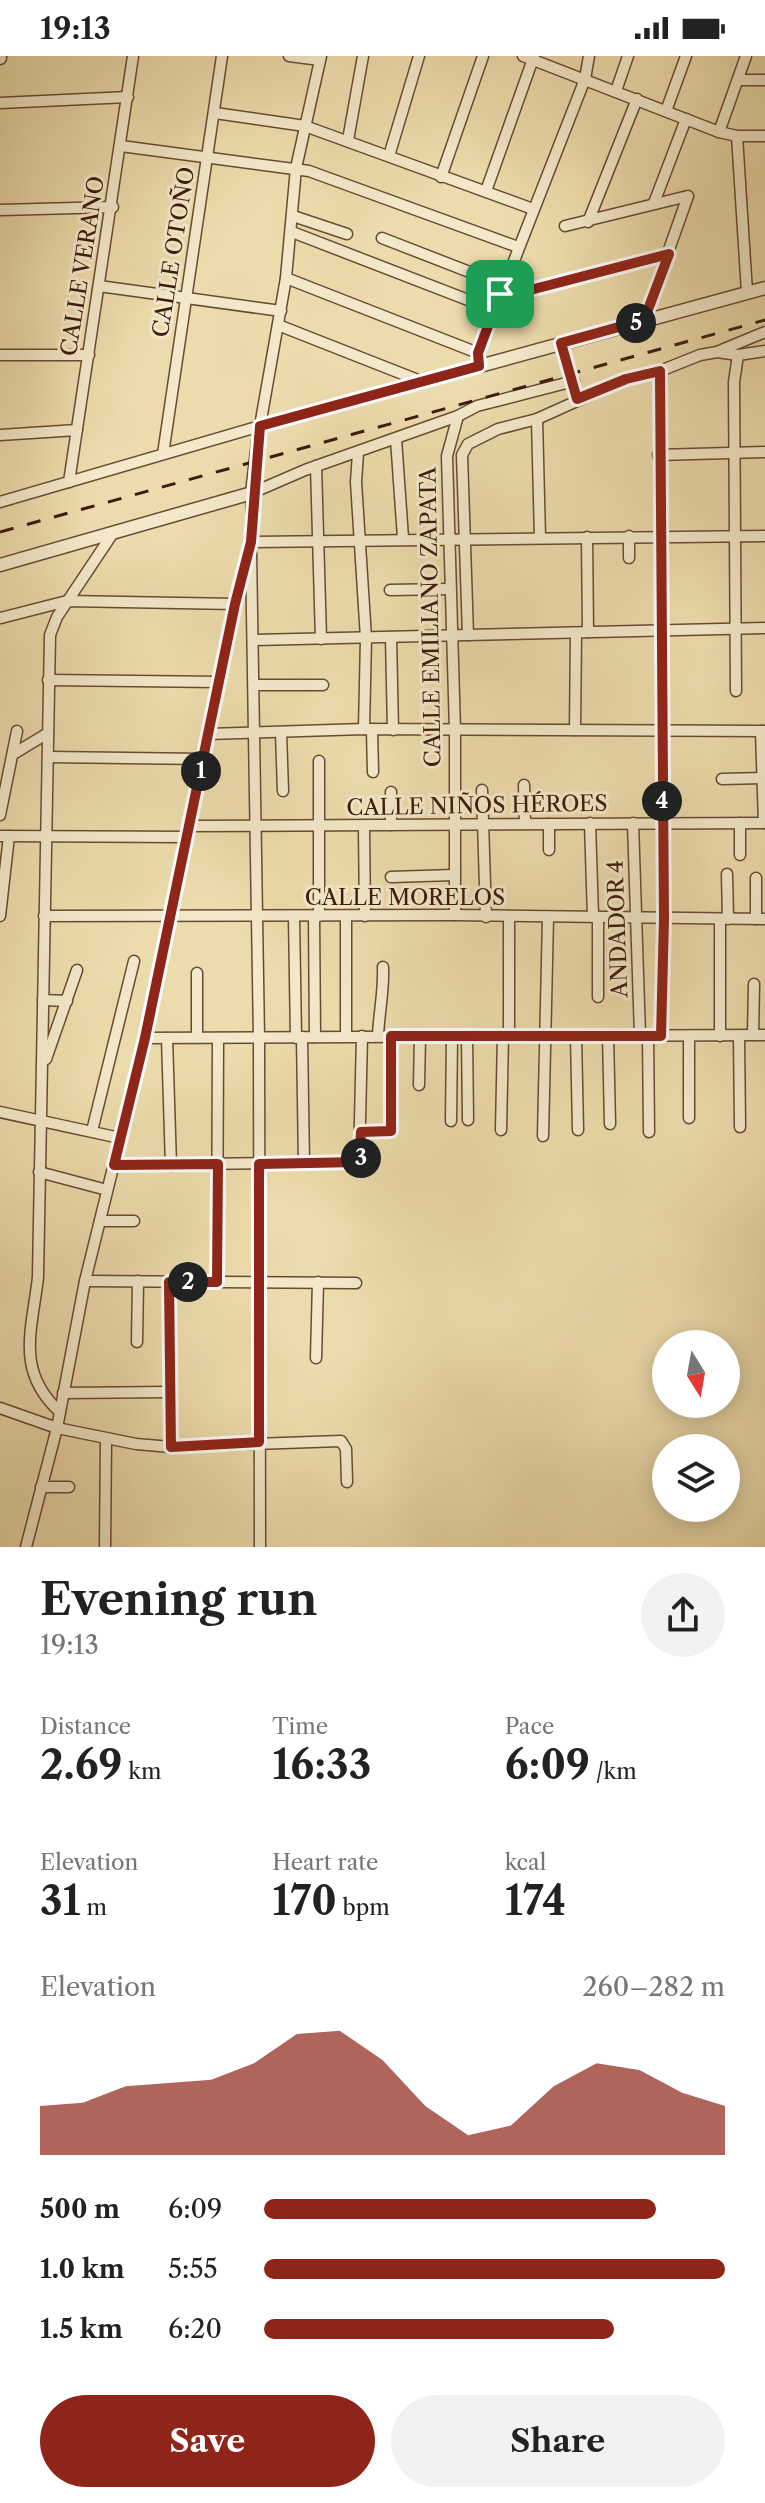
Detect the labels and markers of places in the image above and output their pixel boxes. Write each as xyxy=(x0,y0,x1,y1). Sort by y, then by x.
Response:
pin xyxy=(466,260,534,328)
pin: 5 xyxy=(616,303,656,343)
pin: 1 xyxy=(181,751,221,791)
pin: 4 xyxy=(642,781,682,821)
pin: 3 xyxy=(341,1138,381,1178)
pin: 2 xyxy=(168,1262,208,1302)

